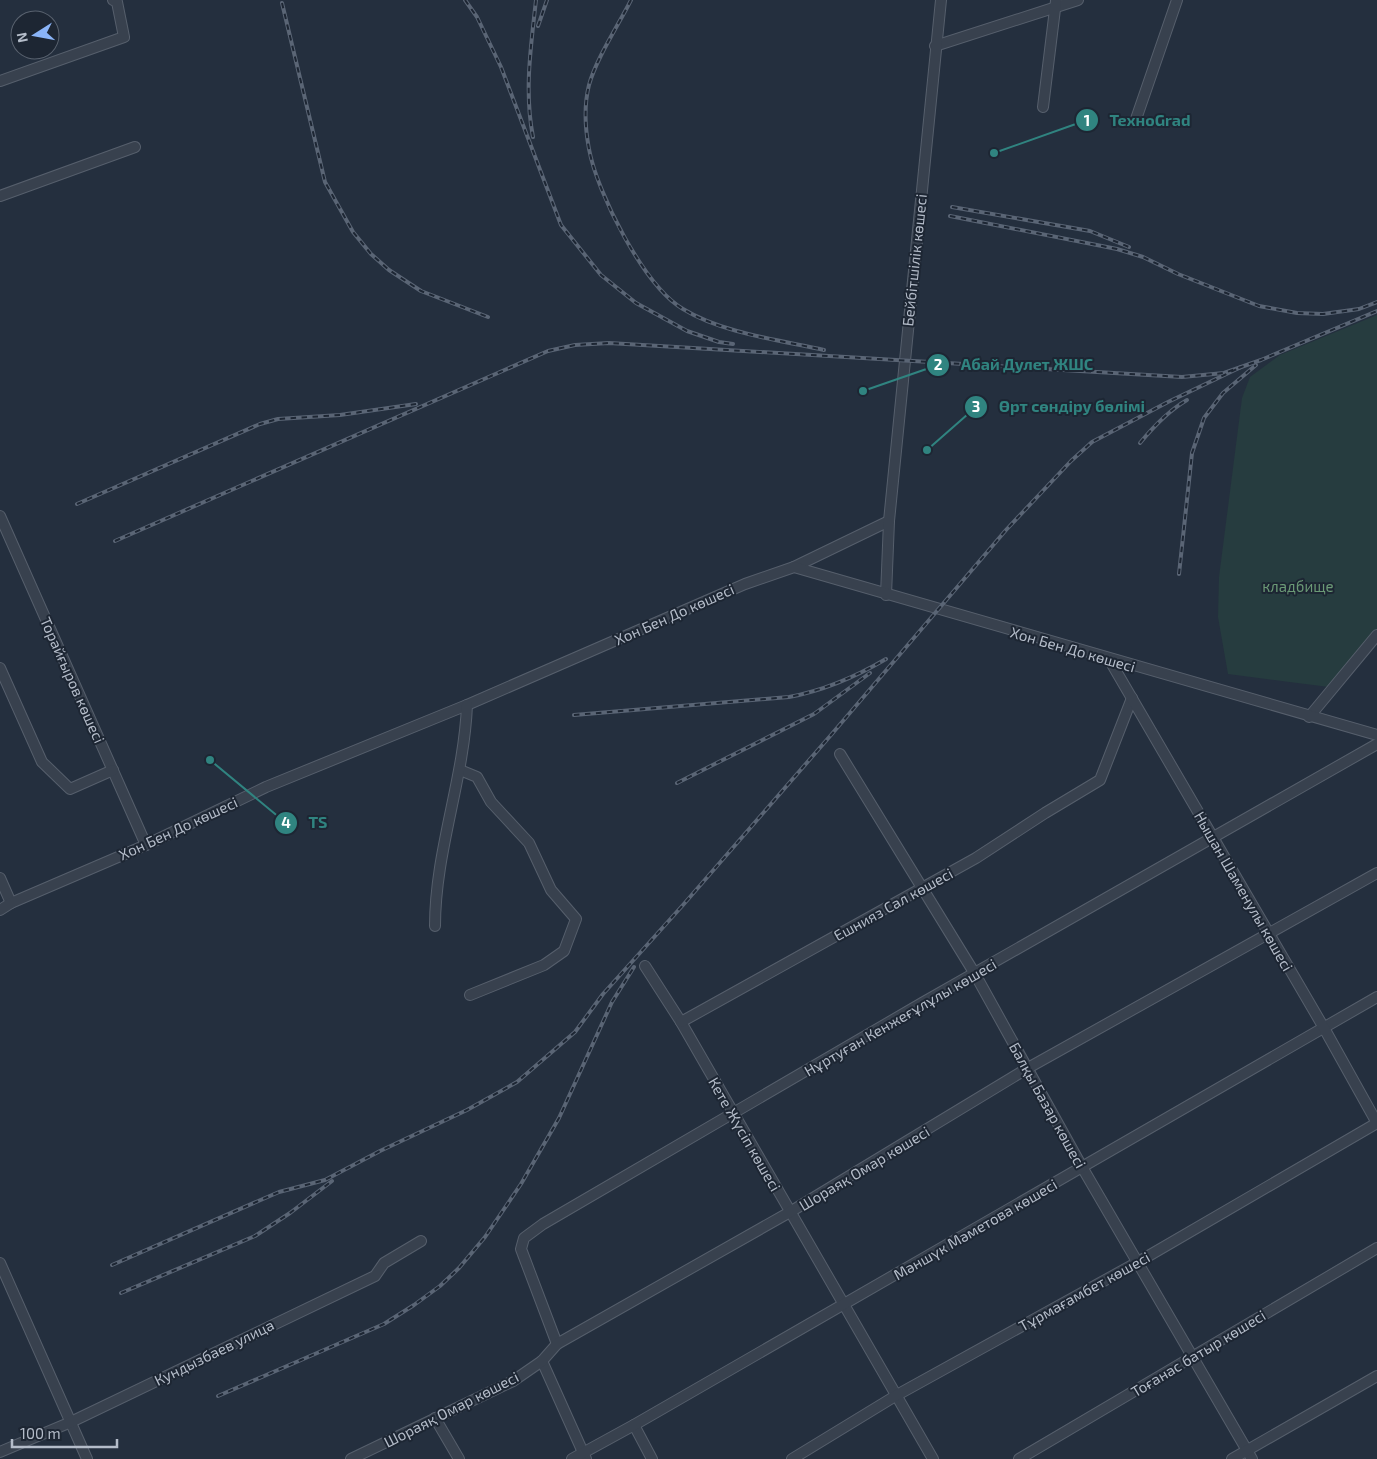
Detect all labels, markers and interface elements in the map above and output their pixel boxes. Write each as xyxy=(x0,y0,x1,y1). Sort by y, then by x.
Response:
north arrow xyxy=(10,10,60,60)
text: N xyxy=(12,31,31,44)
callout: ТехноGrad xyxy=(1075,105,1201,136)
text: ТехноGrad xyxy=(1109,110,1191,129)
text: 1 xyxy=(1084,111,1090,129)
street label: Бейбітшілік көшесі xyxy=(898,193,930,327)
callout: Абай Дулет ЖШС xyxy=(926,349,1103,380)
text: Абай Дулет ЖШС xyxy=(961,354,1093,373)
text: 2 xyxy=(934,355,943,373)
callout: Өрт сөндіру бөлімі xyxy=(964,391,1155,422)
text: Өрт сөндіру бөлімі xyxy=(999,396,1145,415)
text: 3 xyxy=(972,397,980,415)
park label: кладбище xyxy=(1262,577,1334,595)
street label: Хон Бен До көшесі xyxy=(611,580,737,648)
street label: Торайғыров көшесі xyxy=(37,614,109,746)
street label: Хон Бен До көшесі xyxy=(1009,623,1137,675)
street label: Хон Бен До көшесі xyxy=(116,793,240,863)
callout: TS xyxy=(274,807,338,838)
street label: Нышан Шаменулы көшесі xyxy=(1190,808,1297,975)
text: TS xyxy=(308,812,328,831)
text: 4 xyxy=(281,813,291,831)
street label: Ешнияз Сал көшесі xyxy=(830,864,956,944)
street label: Нұртуған Кенжеғұлұлы көшесі xyxy=(801,954,1000,1080)
street label: Балқы Базар көшесі xyxy=(1006,1039,1090,1171)
street label: Кете Жүсіп көшесі xyxy=(705,1074,785,1194)
street label: Шораяқ Омар көшесі xyxy=(796,1122,932,1214)
street label: Мәншүк Мәметова көшесі xyxy=(890,1175,1060,1283)
street label: Тұрмағамбет көшесі xyxy=(1015,1247,1153,1335)
street label: Тоғанас батыр көшесі xyxy=(1128,1306,1268,1400)
street label: Кундызбаев улица xyxy=(151,1315,277,1390)
street label: Шораяқ Омар көшесі xyxy=(381,1367,521,1451)
scale bar xyxy=(12,1416,118,1448)
text: 100 m xyxy=(20,1424,61,1442)

